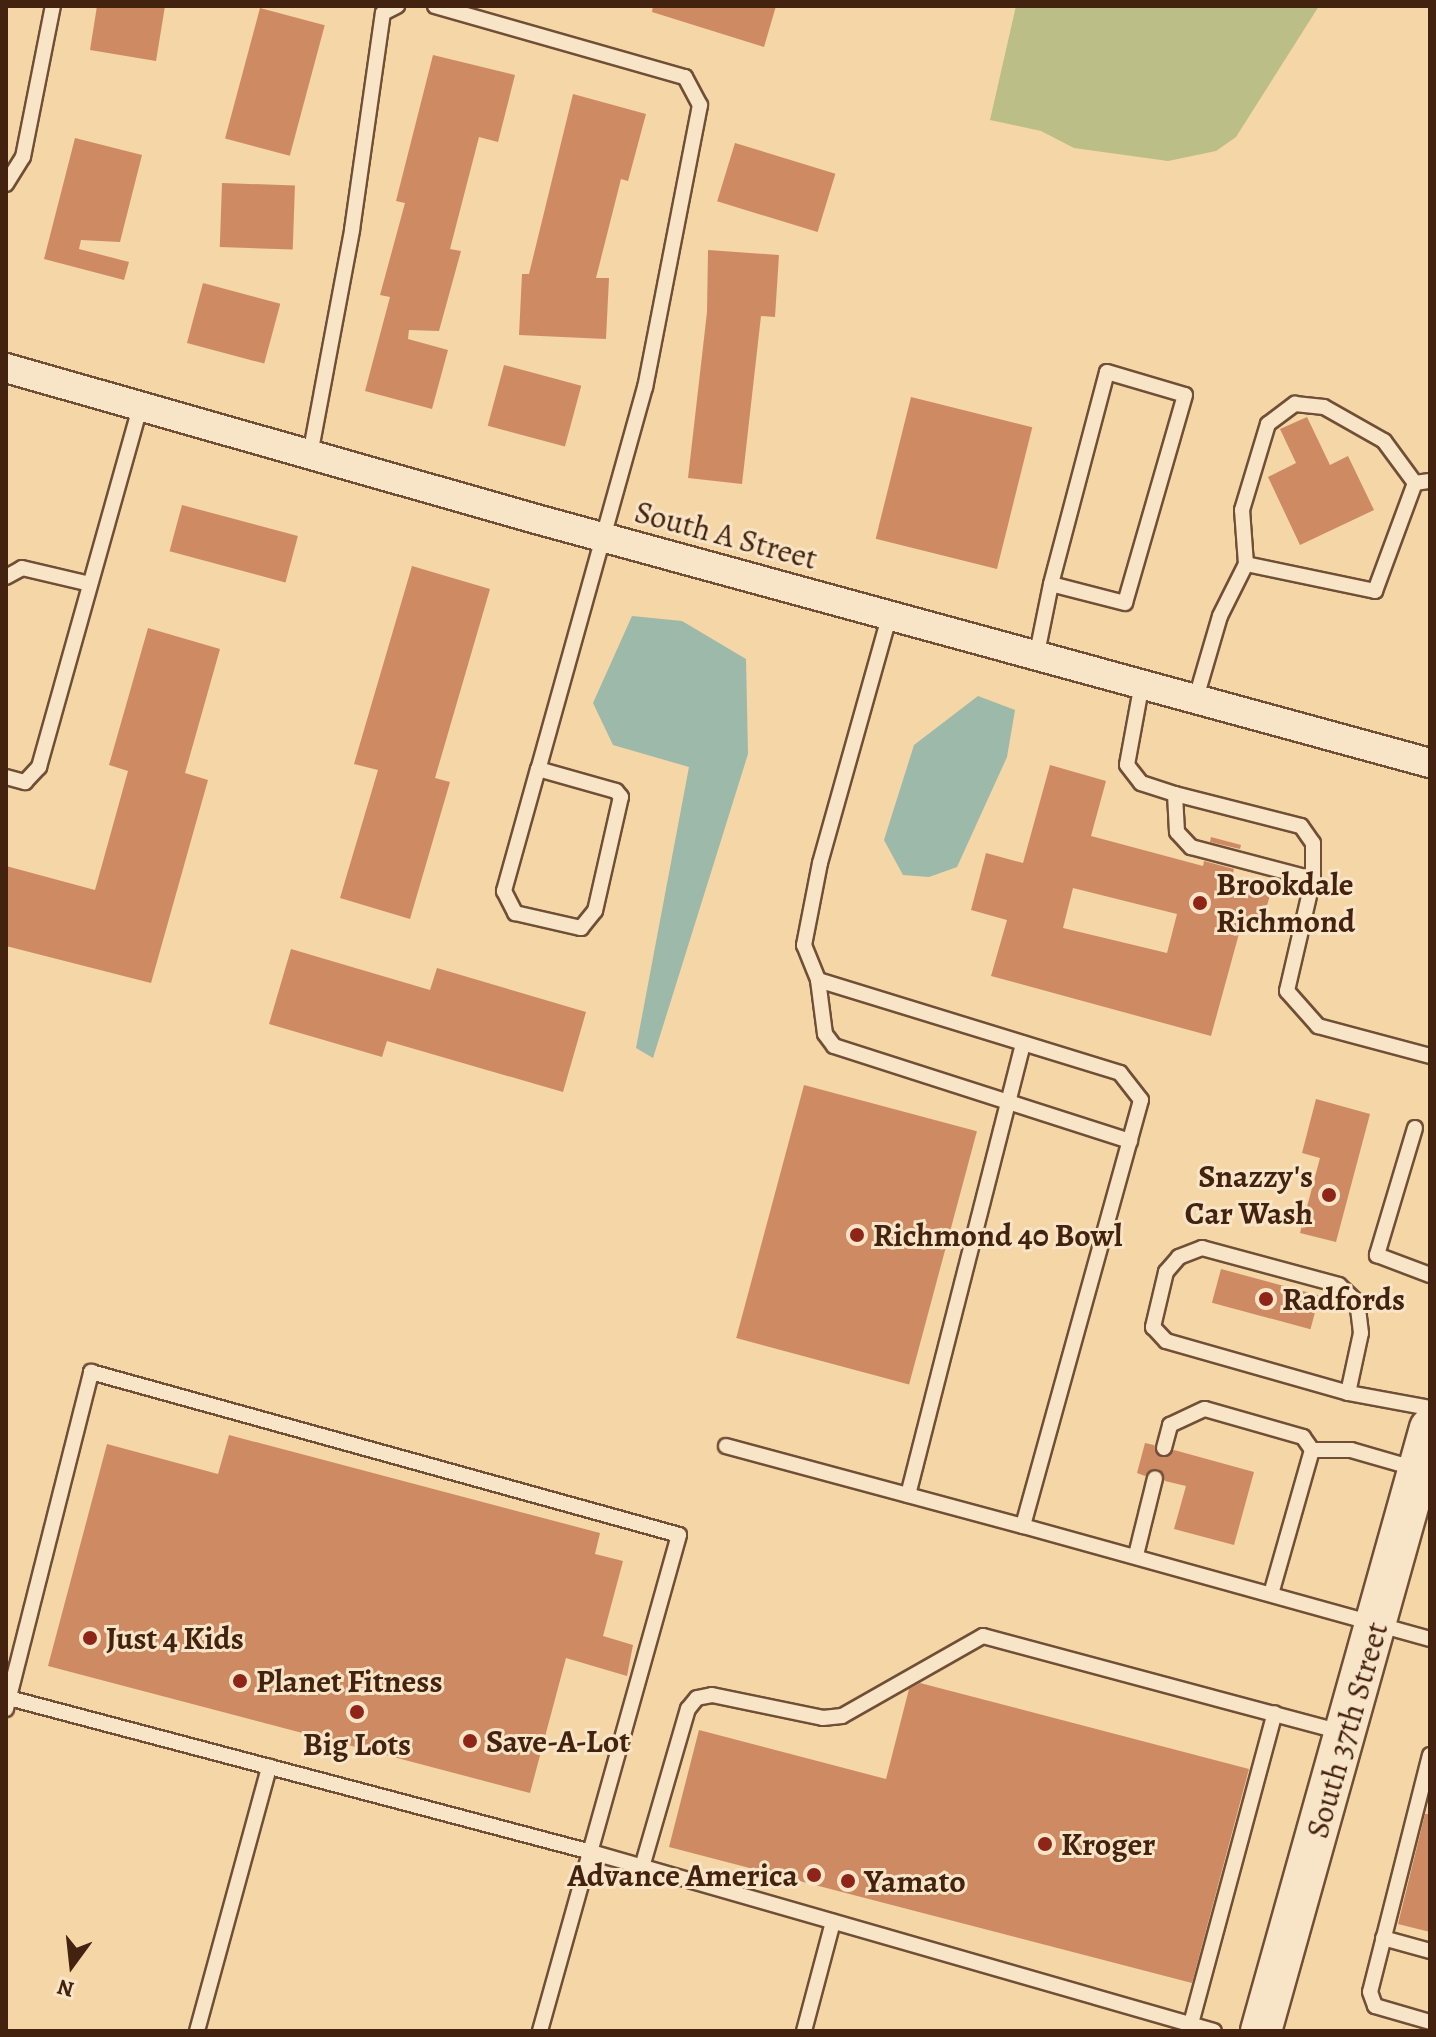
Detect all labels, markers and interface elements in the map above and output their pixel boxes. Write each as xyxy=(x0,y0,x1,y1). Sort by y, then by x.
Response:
street label: South A Street xyxy=(631,492,821,578)
place label: Brookdale Richmond xyxy=(1216,866,1355,941)
marker: Brookdale Richmond xyxy=(1191,894,1209,912)
place label: Snazzy's Car Wash xyxy=(1185,1158,1313,1233)
marker: Snazzy's Car Wash xyxy=(1320,1186,1338,1204)
place label: Richmond 40 Bowl xyxy=(873,1216,1122,1254)
marker: Richmond 40 Bowl xyxy=(848,1226,866,1244)
place label: Radfords xyxy=(1282,1280,1405,1318)
marker: Radfords xyxy=(1257,1290,1275,1308)
street label: South 37th Street xyxy=(1298,1618,1396,1842)
place label: Just 4 Kids xyxy=(106,1619,244,1657)
marker: Just 4 Kids xyxy=(81,1629,99,1647)
place label: Planet Fitness xyxy=(256,1662,442,1700)
marker: Planet Fitness xyxy=(231,1672,249,1690)
marker: Big Lots xyxy=(348,1703,366,1721)
place label: Save-A-Lot xyxy=(486,1722,630,1760)
place label: Big Lots xyxy=(303,1725,411,1763)
marker: Save-A-Lot xyxy=(461,1732,479,1750)
place label: Kroger xyxy=(1061,1825,1155,1863)
marker: Kroger xyxy=(1036,1835,1054,1853)
place label: Advance America xyxy=(567,1856,798,1894)
place label: Yamato xyxy=(864,1862,966,1900)
marker: Advance America xyxy=(805,1866,823,1884)
marker: Yamato xyxy=(839,1872,857,1890)
north arrow xyxy=(32,1925,112,2005)
text: N xyxy=(54,1972,77,2005)

